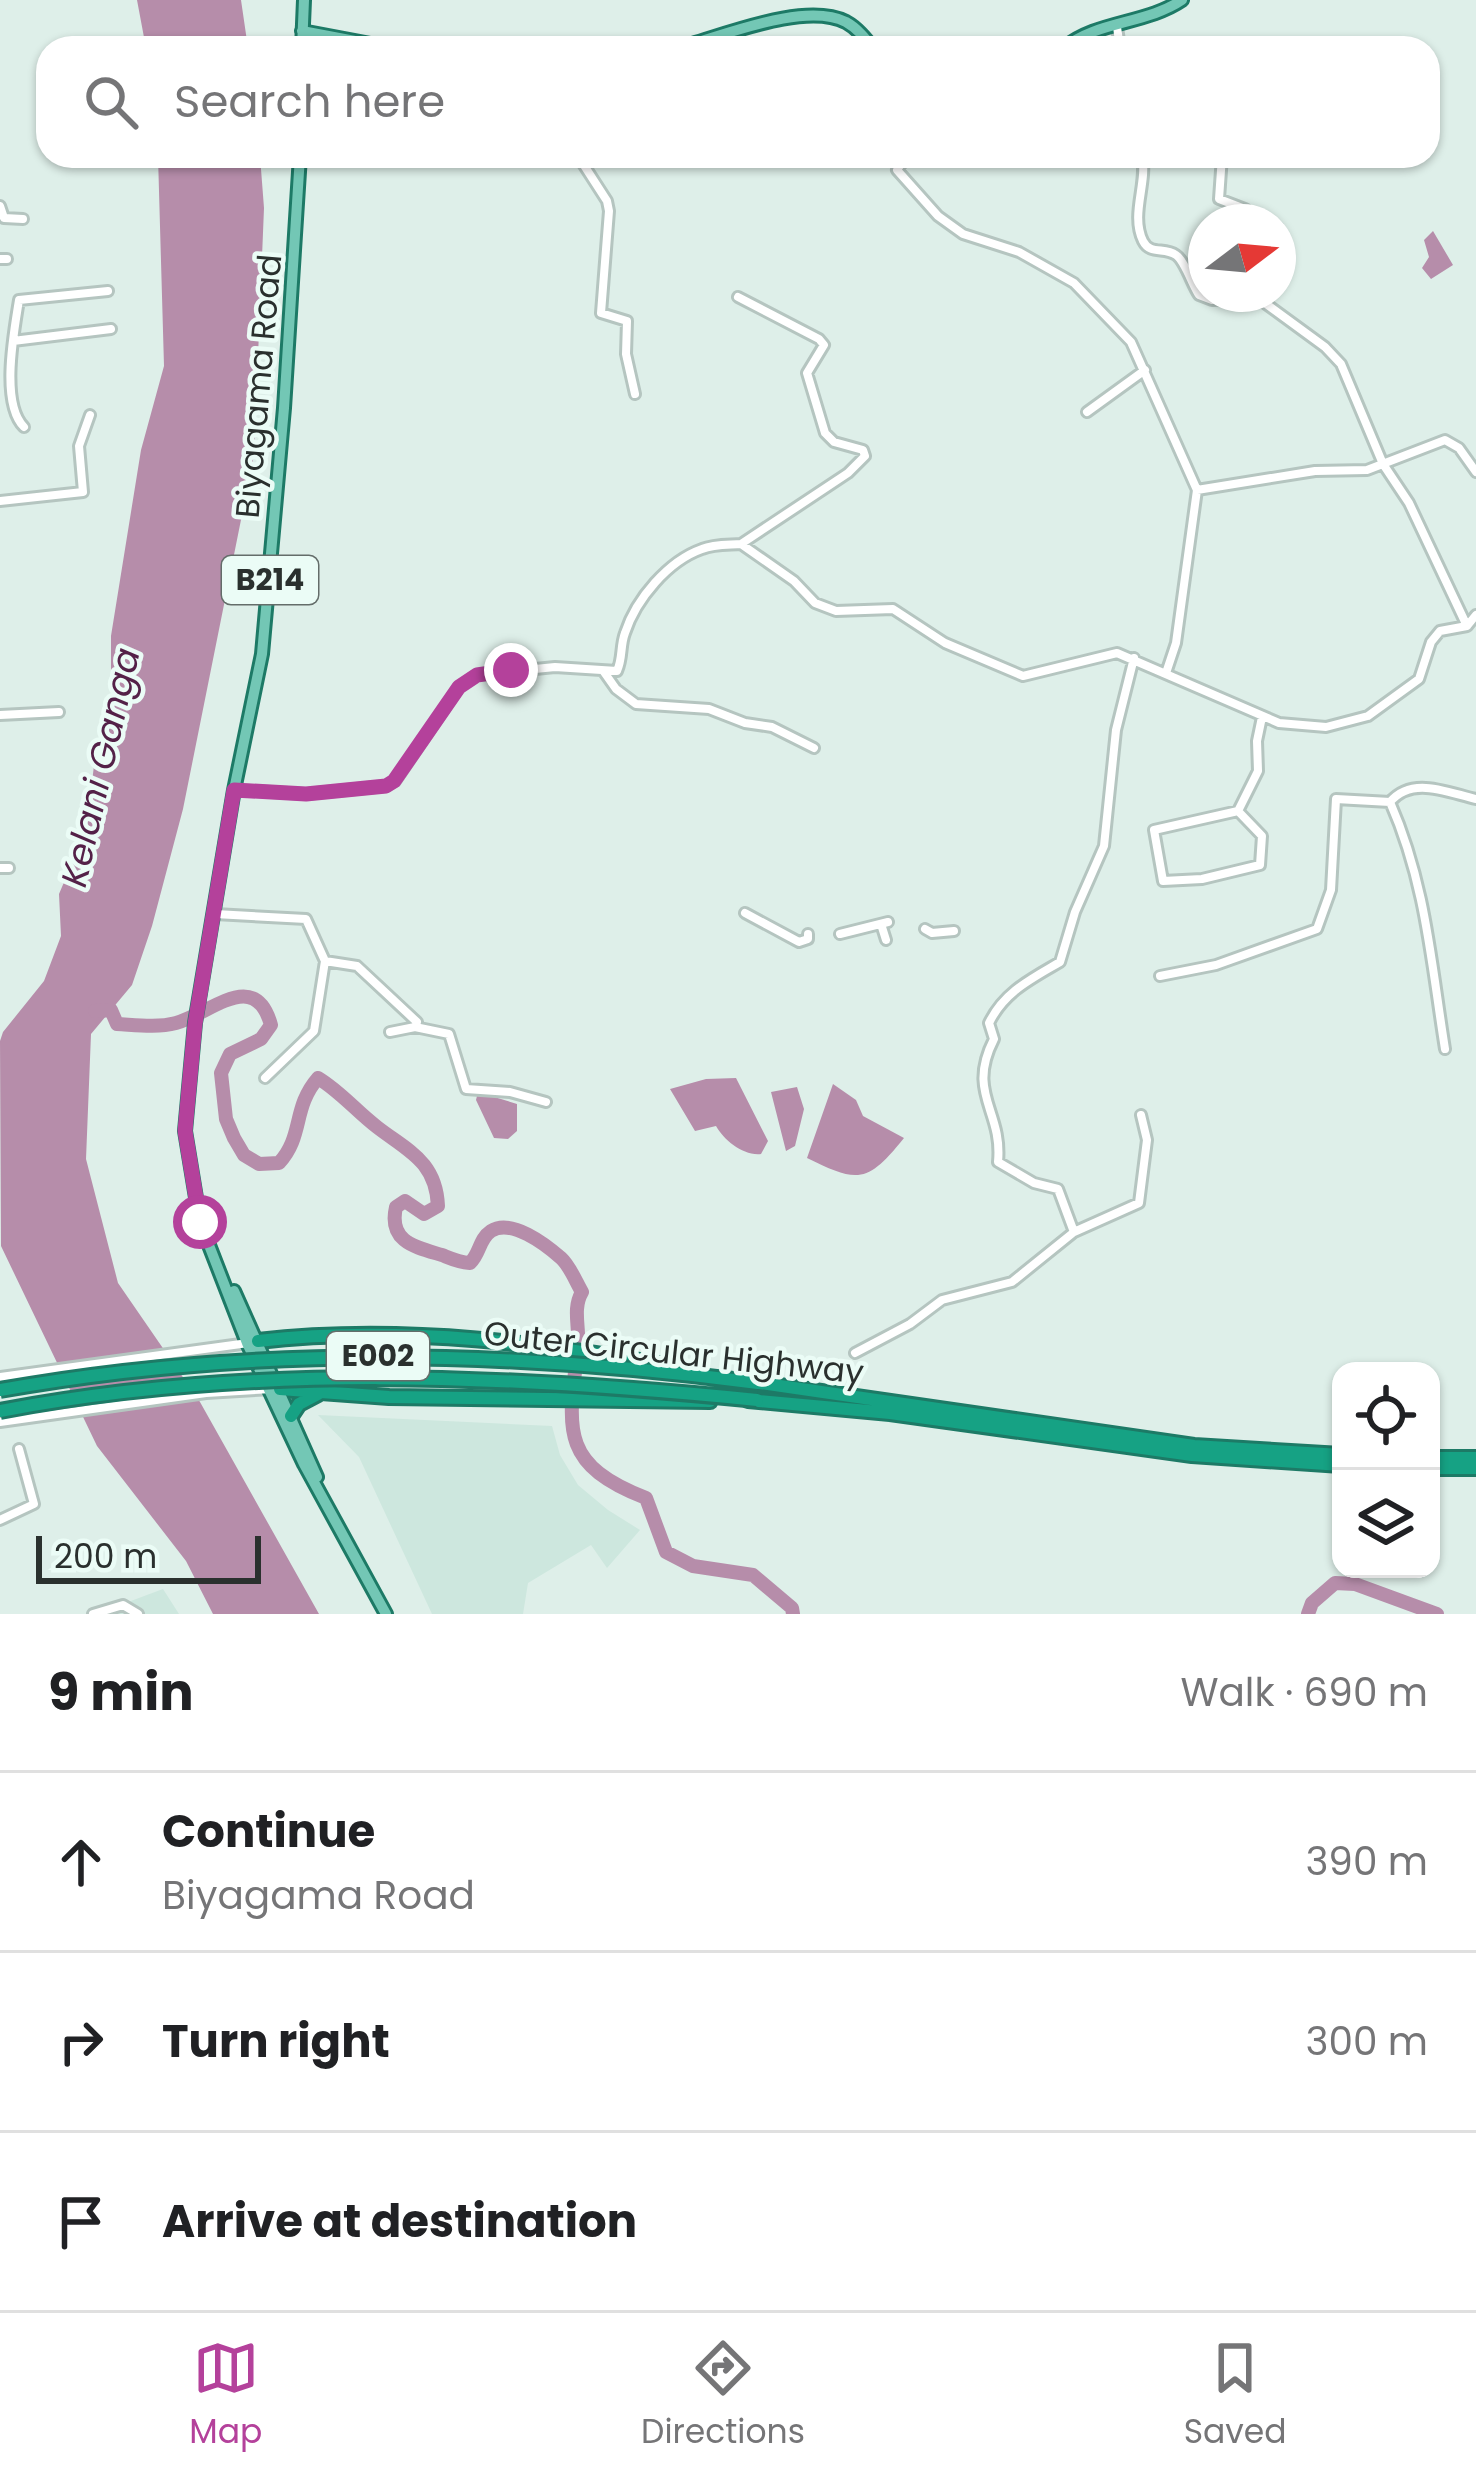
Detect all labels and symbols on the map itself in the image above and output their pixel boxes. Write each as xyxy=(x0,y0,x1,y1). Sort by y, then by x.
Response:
north arrow xyxy=(1188,204,1296,312)
street label: Biyagama Road xyxy=(224,252,293,520)
road number: B214 xyxy=(222,556,318,604)
water label: Kelani Ganga xyxy=(48,643,153,892)
route end xyxy=(484,643,538,697)
route start xyxy=(173,1195,227,1249)
street label: Outer Circular Highway xyxy=(482,1309,867,1396)
road number: E002 xyxy=(327,1332,429,1380)
scale bar xyxy=(36,1530,261,1583)

